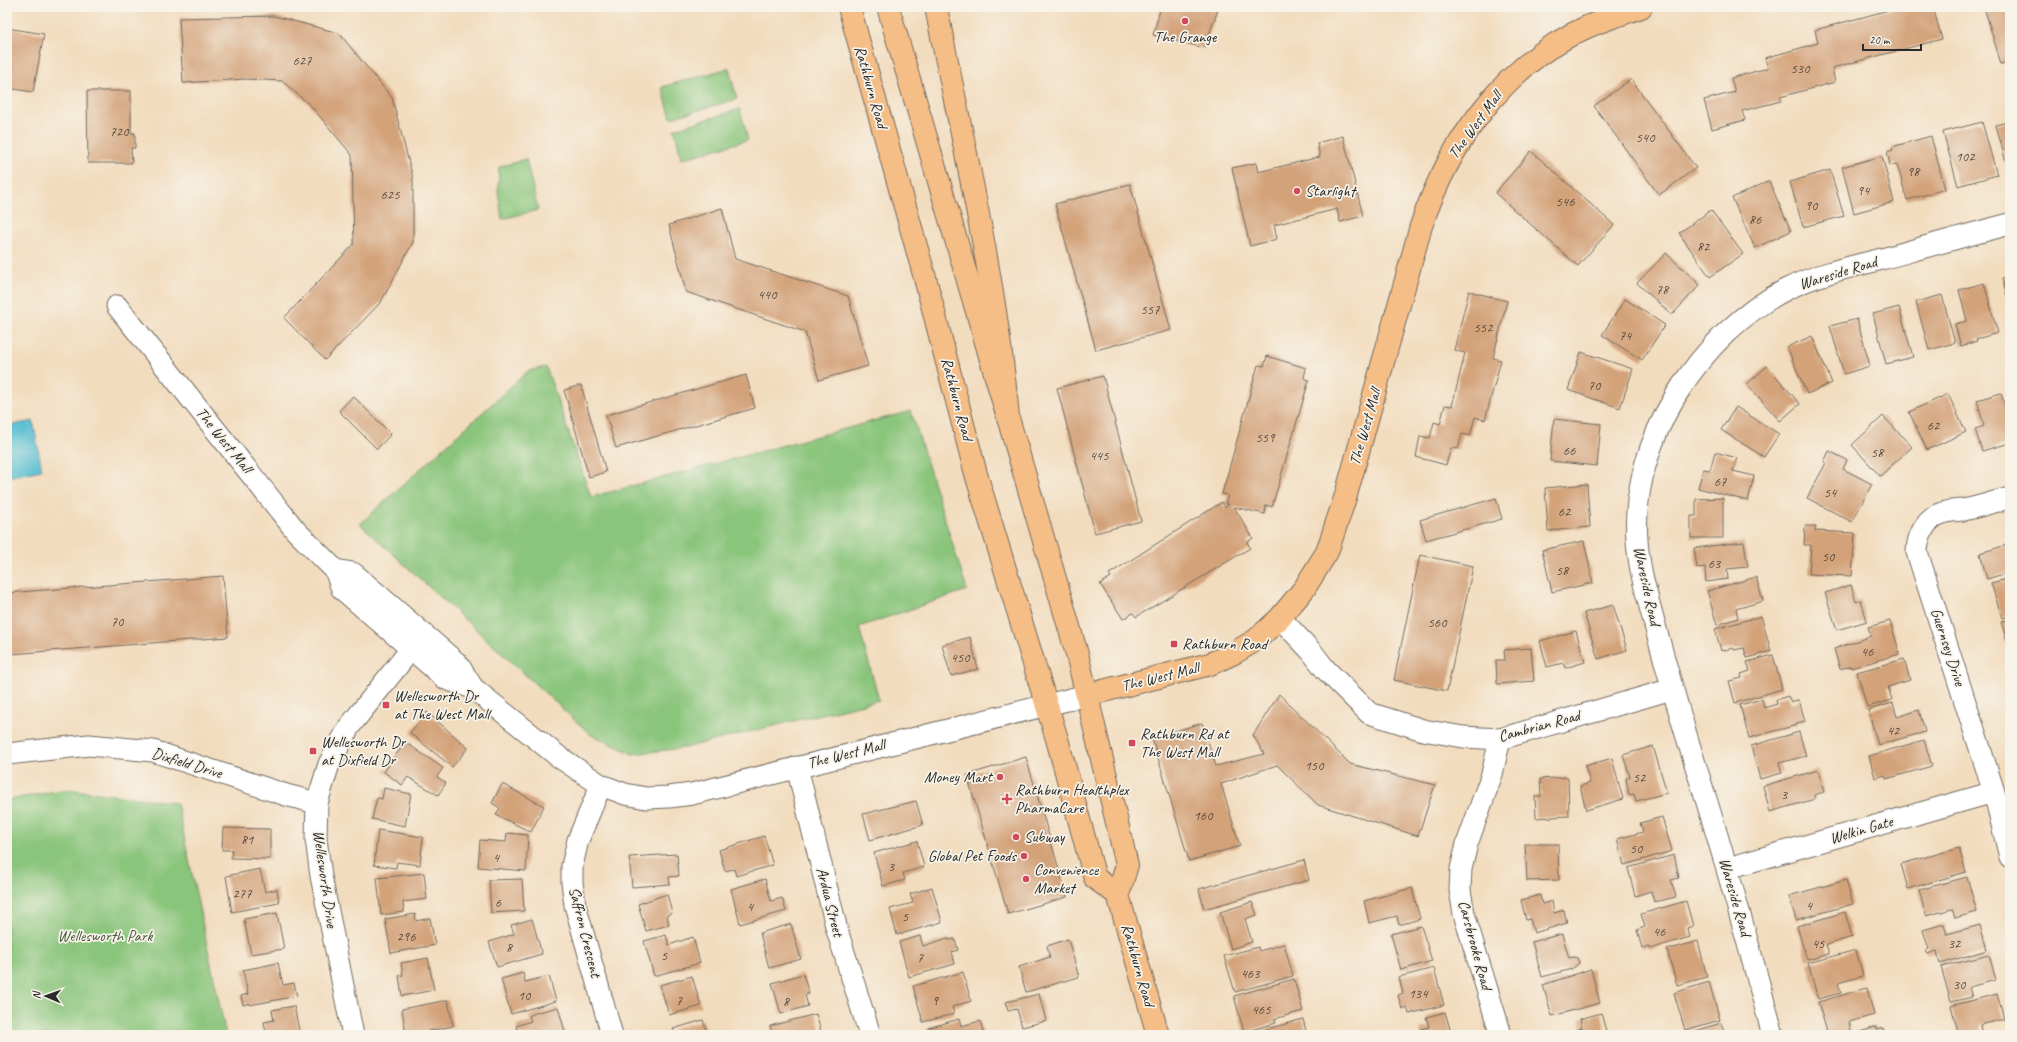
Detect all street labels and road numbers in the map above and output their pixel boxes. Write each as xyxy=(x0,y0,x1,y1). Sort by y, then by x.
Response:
street label: Rathburn Road xyxy=(850,43,893,133)
street label: The West Mall xyxy=(1444,85,1508,163)
street label: Wareside Road xyxy=(1797,251,1882,294)
street label: Rathburn Road xyxy=(936,355,978,445)
street label: The West Mall xyxy=(1345,383,1386,468)
street label: The West Mall xyxy=(191,403,259,480)
street label: Wareside Road xyxy=(1629,545,1666,630)
street label: Guernsey Drive xyxy=(1926,606,1970,690)
street label: The West Mall xyxy=(1119,657,1204,696)
street label: Cambrian Road xyxy=(1496,705,1585,746)
street label: The West Mall xyxy=(805,734,890,773)
street label: Dixfield Drive xyxy=(150,743,226,784)
street label: Welkin Gate xyxy=(1827,811,1896,849)
street label: Wellesworth Drive xyxy=(308,829,342,931)
street label: Wareside Road xyxy=(1714,856,1756,941)
street label: Ardua Street xyxy=(812,865,849,940)
street label: Saffron Crescent xyxy=(564,885,606,981)
street label: Carsbrooke Road xyxy=(1453,898,1497,994)
street label: Rathburn Road xyxy=(1117,921,1160,1011)

